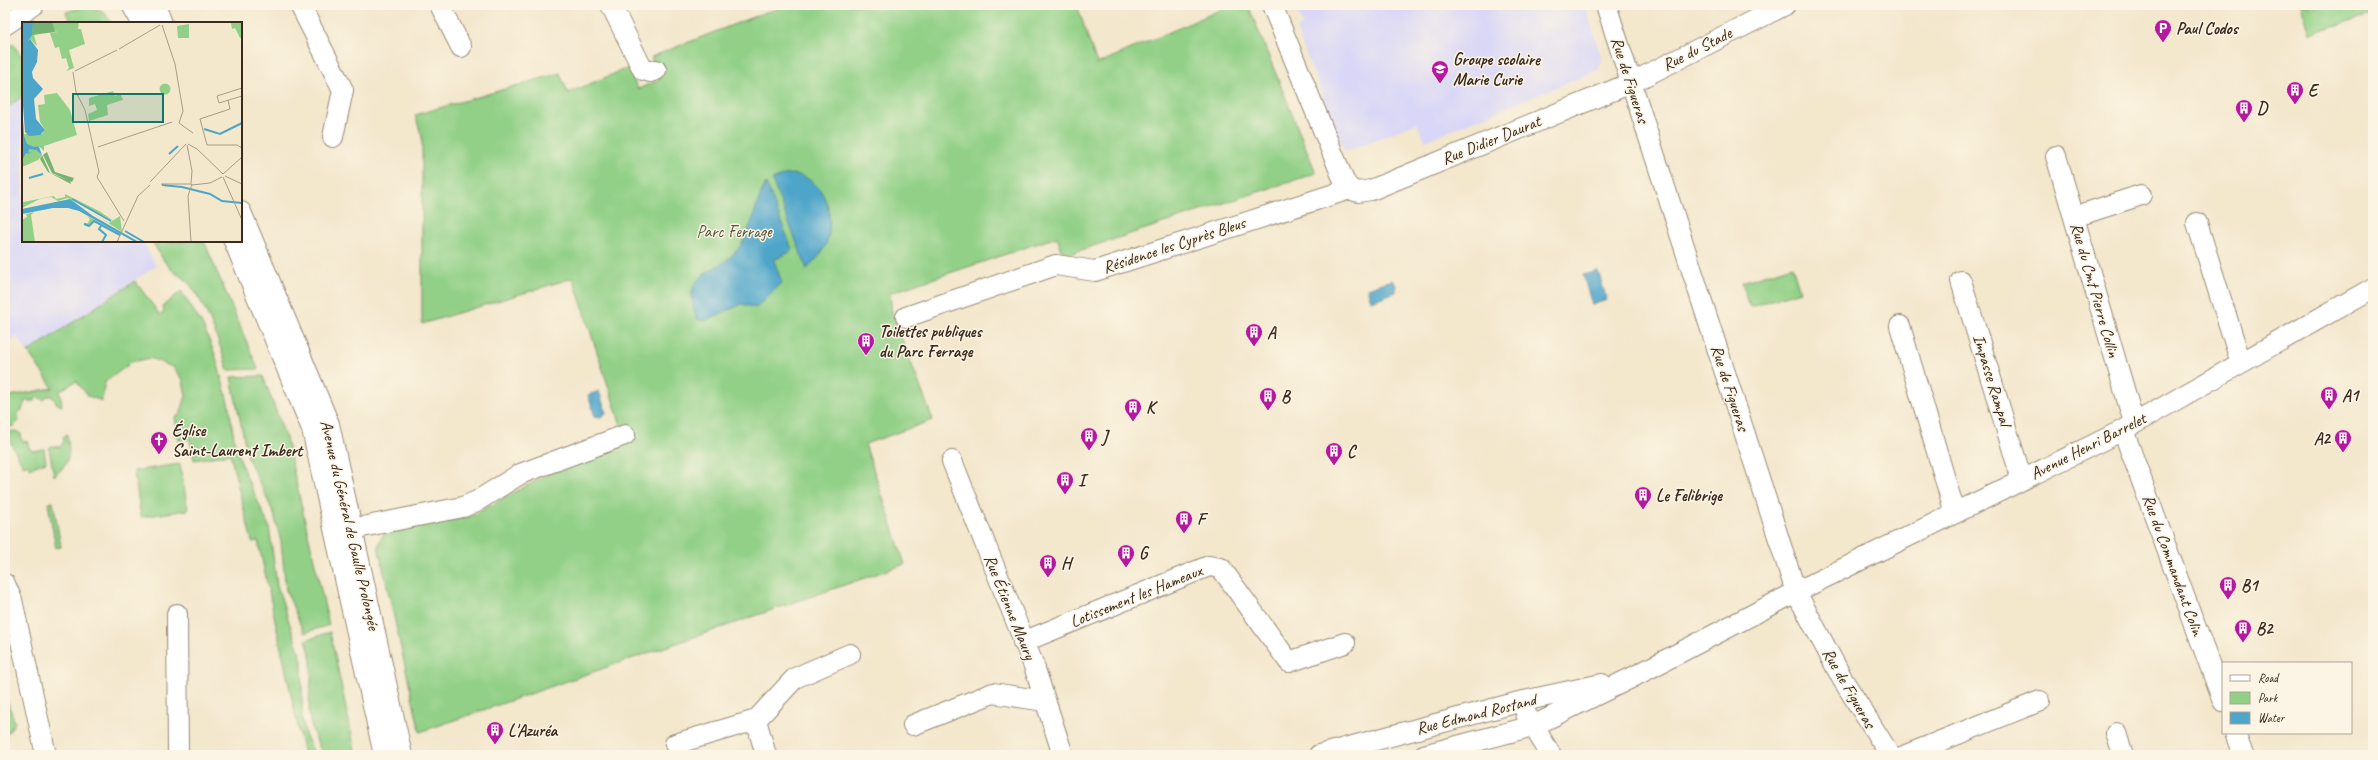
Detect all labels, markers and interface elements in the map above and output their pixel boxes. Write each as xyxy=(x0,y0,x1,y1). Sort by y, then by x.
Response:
parking icon: Paul Codos xyxy=(2153,18,2173,43)
place label: Paul Codos xyxy=(2176,18,2240,39)
inset map xyxy=(22,22,242,242)
street label: Rue du Stade xyxy=(1659,22,1737,75)
street label: Rue de Figueras xyxy=(1606,34,1654,128)
place label: Groupe scolaire Marie Curie xyxy=(1453,49,1542,90)
school or university icon: Groupe scolaire Marie Curie xyxy=(1430,59,1450,84)
building icon: E xyxy=(2285,80,2305,105)
place label: E xyxy=(2308,80,2320,101)
building icon: D xyxy=(2234,98,2254,123)
place label: D xyxy=(2257,98,2269,119)
street label: Rue Didier Daurat xyxy=(1438,110,1546,169)
street label: Résidence les Cyprès Bleus xyxy=(1100,211,1250,278)
street label: Rue du Cmt Pierre Collin xyxy=(2066,220,2124,360)
park label: Parc Ferrage xyxy=(697,221,773,242)
place label: Toilettes publiques du Parc Ferrage xyxy=(879,321,983,362)
building icon: A xyxy=(1244,322,1264,347)
place label: A xyxy=(1267,322,1277,343)
building icon: Toilettes publiques du Parc Ferrage xyxy=(856,331,876,356)
street label: Impasse Rampal xyxy=(1968,332,2017,431)
street label: Rue de Figueras xyxy=(1706,342,1754,436)
building icon: A1 xyxy=(2319,385,2339,410)
place label: A1 xyxy=(2342,385,2361,406)
building icon: B xyxy=(1258,386,1278,411)
place label: B xyxy=(1281,386,1292,407)
building icon: K xyxy=(1123,397,1143,422)
place label: K xyxy=(1146,397,1158,418)
street label: Avenue Henri Barrelet xyxy=(2027,407,2151,484)
street label: Avenue du Général de Gaulle Prolongée xyxy=(316,418,385,633)
place label: Église Saint-Laurent Imbert xyxy=(172,420,305,461)
building icon: J xyxy=(1079,426,1099,451)
place label: J xyxy=(1101,426,1110,447)
place label: A2 xyxy=(2314,428,2331,449)
building icon: A2 xyxy=(2333,428,2353,453)
church icon: Église Saint-Laurent Imbert xyxy=(149,430,169,455)
building icon: C xyxy=(1324,441,1344,466)
place label: C xyxy=(1347,441,1358,462)
building icon: I xyxy=(1055,470,1075,495)
place label: I xyxy=(1078,470,1089,491)
building icon: Le Felibrige xyxy=(1633,485,1653,510)
place label: Le Felibrige xyxy=(1656,485,1723,506)
street label: Rue du Commandant Colin xyxy=(2138,491,2209,640)
building icon: F xyxy=(1174,509,1194,534)
place label: F xyxy=(1197,509,1209,530)
building icon: G xyxy=(1116,543,1136,568)
place label: G xyxy=(1139,543,1150,564)
street label: Rue Étienne Maury xyxy=(979,551,1042,664)
building icon: H xyxy=(1038,553,1058,578)
place label: H xyxy=(1061,553,1074,574)
street label: Lotissement les Hameaux xyxy=(1067,560,1206,632)
building icon: B1 xyxy=(2218,575,2238,600)
place label: B1 xyxy=(2241,575,2260,596)
building icon: B2 xyxy=(2233,618,2253,643)
place label: B2 xyxy=(2256,618,2274,639)
street label: Rue de Figueras xyxy=(1818,644,1881,734)
legend xyxy=(2222,662,2352,734)
text: Road xyxy=(2258,670,2280,686)
street label: Rue Edmond Rostand xyxy=(1414,688,1541,739)
text: Park xyxy=(2258,690,2279,706)
text: Water xyxy=(2258,710,2286,726)
building icon: L'Azuréa xyxy=(485,720,505,745)
place label: L'Azuréa xyxy=(508,720,559,741)

